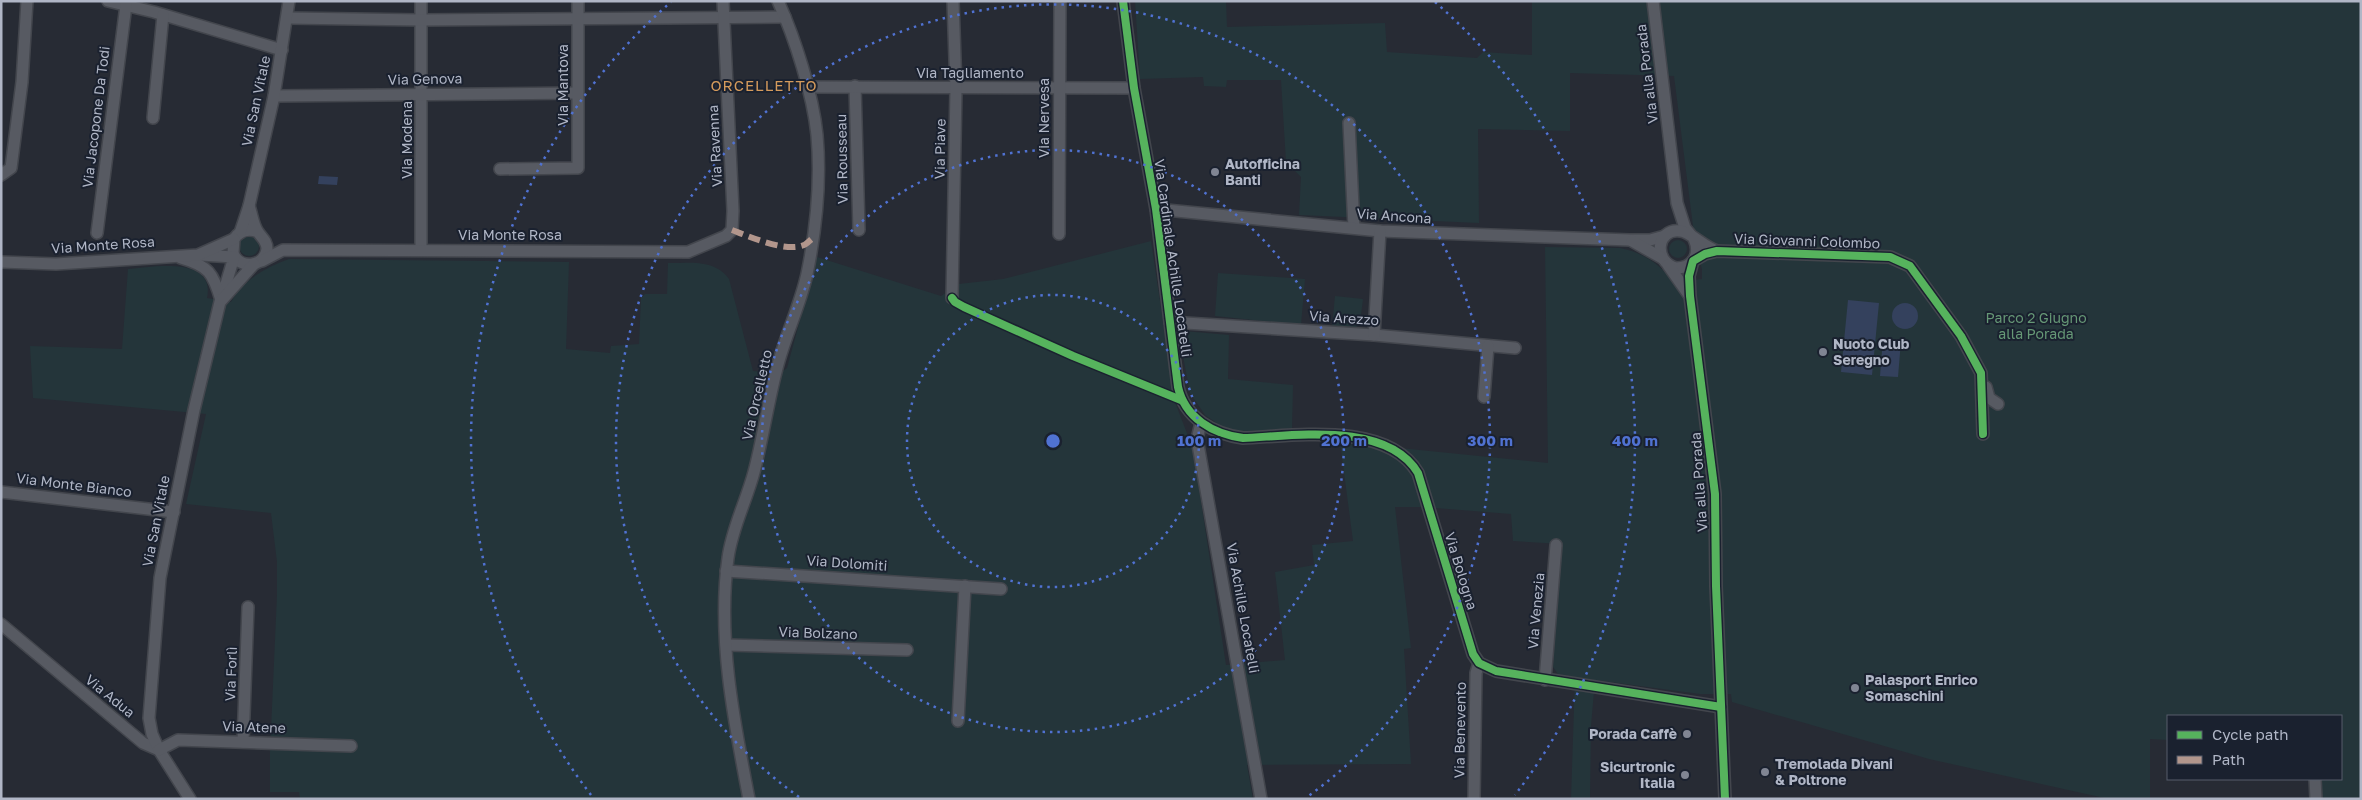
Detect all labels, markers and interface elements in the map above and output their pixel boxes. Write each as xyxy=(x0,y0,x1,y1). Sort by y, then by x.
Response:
street label: Via alla Porada xyxy=(1632,23,1661,125)
street label: Via Mantova xyxy=(554,44,571,126)
street label: Via Jacopone Da Todi xyxy=(78,45,113,189)
street label: Via San Vitale xyxy=(238,54,273,148)
street label: Via Tagliamento xyxy=(916,64,1024,81)
street label: Via Genova xyxy=(388,69,462,88)
district label: ORCELLETTO xyxy=(710,76,818,94)
street label: Via Nervesa xyxy=(1035,78,1052,158)
street label: Via Modena xyxy=(398,101,415,179)
street label: Via Ravenna xyxy=(704,104,725,188)
street label: Via Rousseau xyxy=(832,114,851,204)
street label: Via Piave xyxy=(930,118,949,180)
place label: Autofficina Banti xyxy=(1225,155,1300,188)
street label: Via Cardinale Achille Locatelli xyxy=(1151,158,1196,358)
marker: Autofficina Banti xyxy=(1209,166,1221,178)
street label: Via Ancona xyxy=(1356,204,1432,227)
street label: Via Monte Rosa xyxy=(458,226,562,243)
street label: Via Giovanni Colombo xyxy=(1734,229,1880,252)
street label: Via Monte Rosa xyxy=(51,232,155,257)
street label: Via Arezzo xyxy=(1308,307,1380,328)
park label: Parco 2 Giugno alla Porada xyxy=(1985,309,2087,342)
place label: Nuoto Club Seregno xyxy=(1833,335,1910,368)
marker: Nuoto Club Seregno xyxy=(1817,346,1829,358)
street label: Via Orcelletto xyxy=(738,348,775,442)
text: 100 m xyxy=(1177,431,1221,449)
text: 200 m xyxy=(1321,431,1367,449)
text: 300 m xyxy=(1467,431,1513,449)
text: 400 m xyxy=(1612,431,1658,449)
centre of rings xyxy=(1044,432,1062,450)
street label: Via alla Porada xyxy=(1687,432,1710,533)
street label: Via Monte Bianco xyxy=(15,469,133,500)
street label: Via San Vitale xyxy=(138,474,173,568)
street label: Via Bologna xyxy=(1442,530,1481,612)
street label: Via Achille Locatelli xyxy=(1224,541,1263,675)
street label: Via Dolomiti xyxy=(806,551,888,574)
street label: Via Venezia xyxy=(1524,572,1547,650)
street label: Via Bolzano xyxy=(778,623,858,642)
street label: Via Forlì xyxy=(221,646,240,702)
street label: Via Adua xyxy=(82,671,139,721)
place label: Palasport Enrico Somaschini xyxy=(1865,671,1978,704)
street label: Via Benevento xyxy=(1450,682,1469,778)
marker: Palasport Enrico Somaschini xyxy=(1849,682,1861,694)
legend xyxy=(2167,715,2342,780)
street label: Via Atene xyxy=(222,717,286,736)
place label: Porada Caffè xyxy=(1589,725,1677,742)
text: Cycle path xyxy=(2212,725,2288,743)
marker: Porada Caffè xyxy=(1681,728,1693,740)
text: Path xyxy=(2212,750,2245,768)
place label: Tremolada Divani & Poltrone xyxy=(1775,755,1893,788)
place label: Sicurtronic Italia xyxy=(1600,758,1675,791)
marker: Tremolada Divani & Poltrone xyxy=(1759,766,1771,778)
marker: Sicurtronic Italia xyxy=(1679,769,1691,781)

